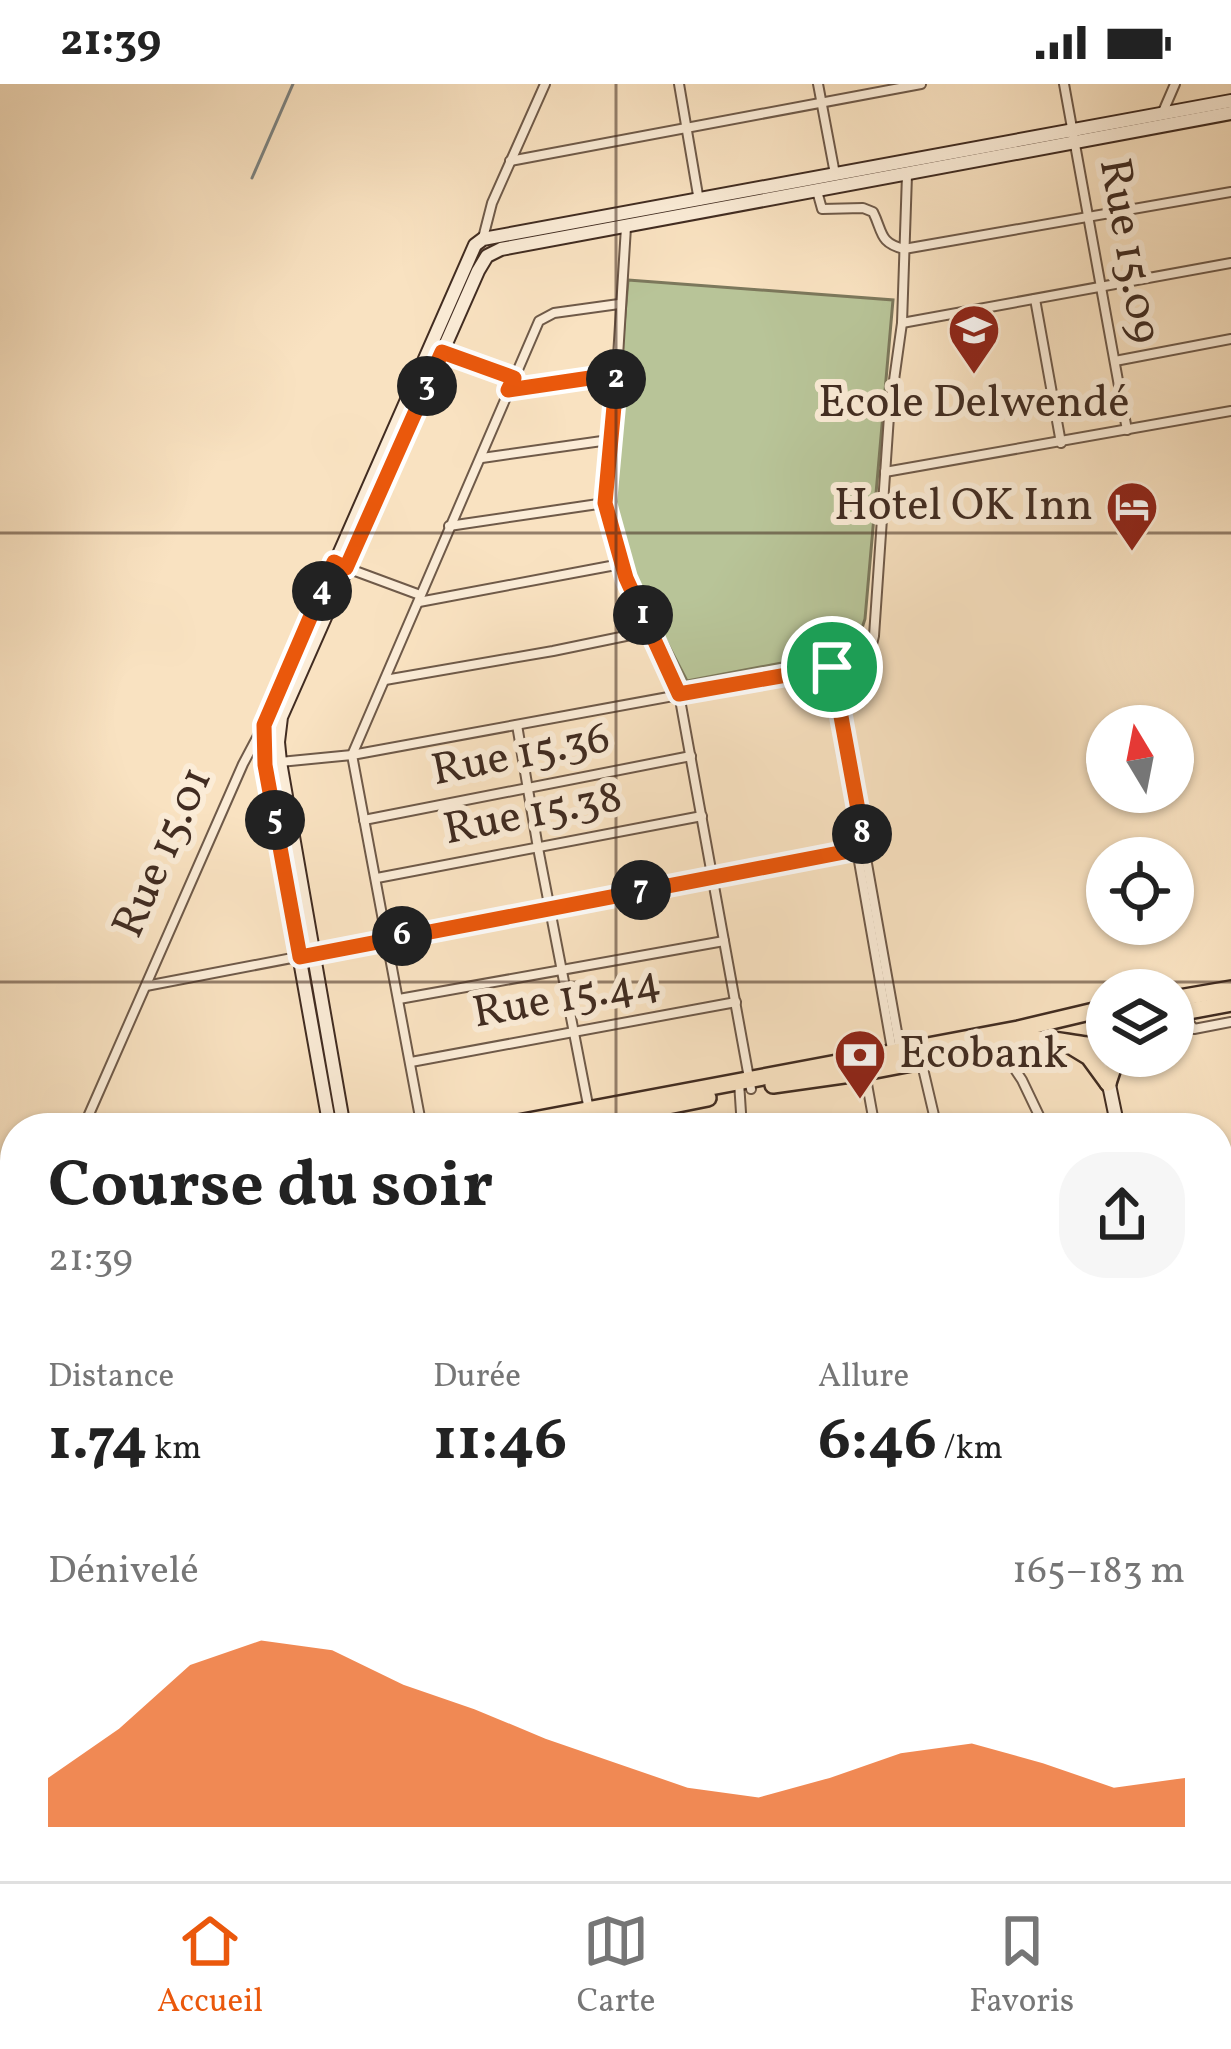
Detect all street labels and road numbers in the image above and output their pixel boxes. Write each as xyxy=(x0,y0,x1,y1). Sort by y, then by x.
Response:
street label: Rue 15.09 xyxy=(1081,153,1175,349)
street label: Rue 15.36 xyxy=(427,708,615,804)
street label: Rue 15.01 xyxy=(98,758,230,948)
street label: Rue 15.38 xyxy=(438,767,628,863)
street label: Rue 15.44 xyxy=(468,951,666,1047)

